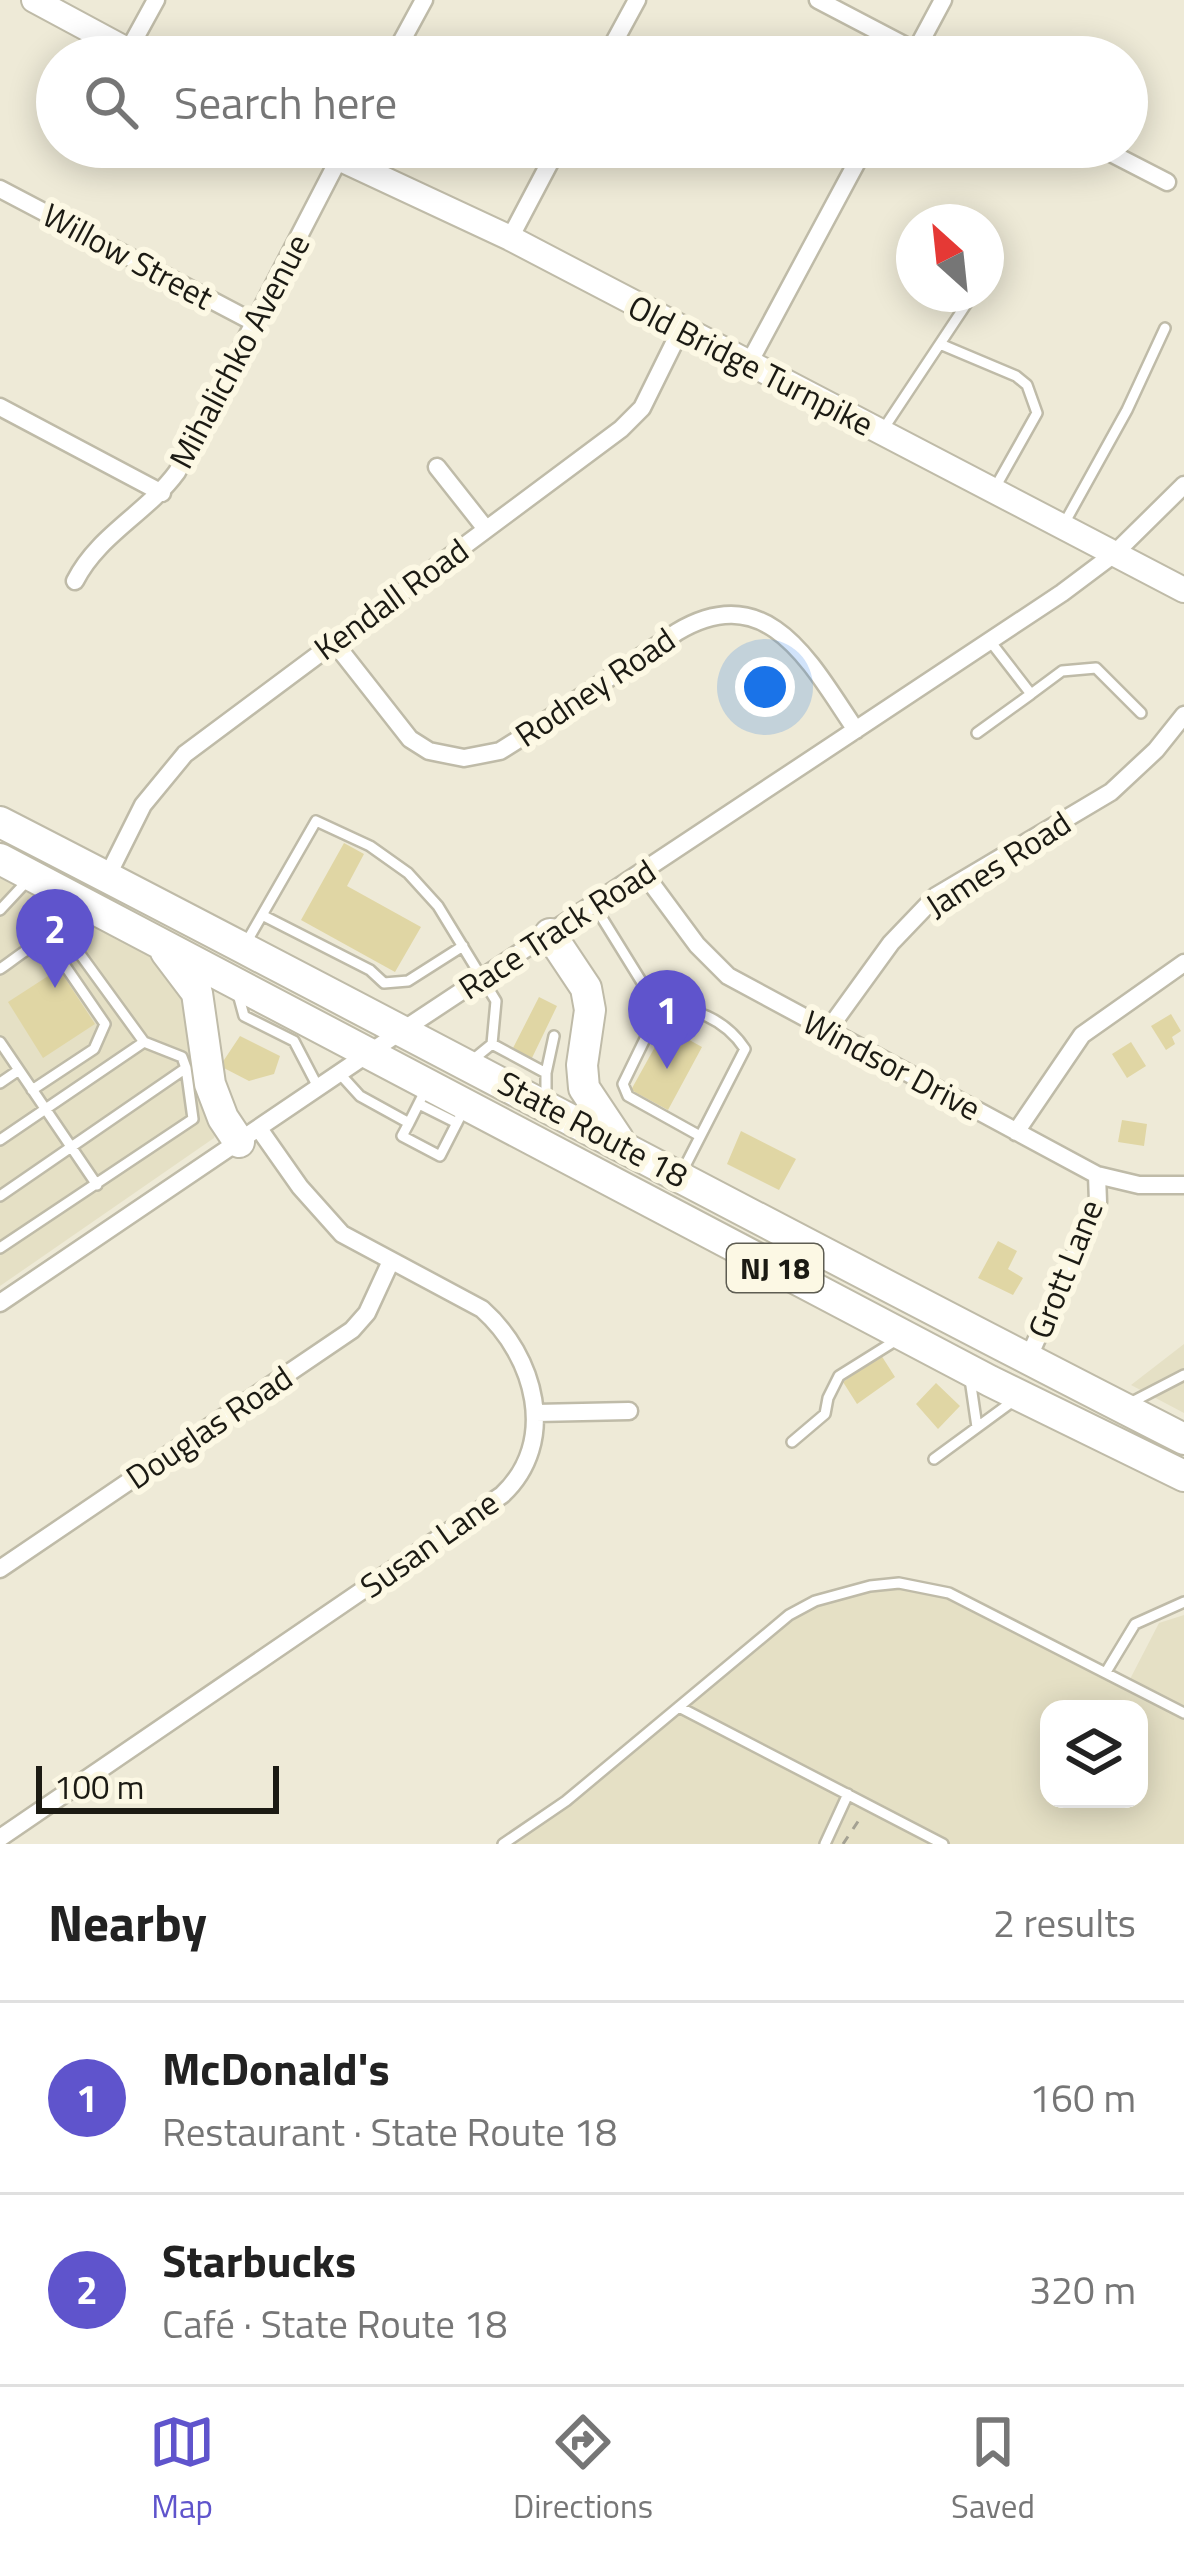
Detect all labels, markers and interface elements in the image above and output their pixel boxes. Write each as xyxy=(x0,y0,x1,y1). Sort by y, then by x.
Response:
search box xyxy=(36,36,1148,168)
text: Search here xyxy=(174,68,397,136)
icon: search xyxy=(78,69,144,135)
street label: Willow Street xyxy=(34,190,222,322)
north arrow xyxy=(896,204,1004,312)
street label: Mihalichko Avenue xyxy=(156,225,322,477)
street label: Old Bridge Turnpike xyxy=(620,282,882,448)
street label: Kendall Road xyxy=(303,526,479,672)
street label: Rodney Road xyxy=(505,615,685,759)
your location xyxy=(735,657,795,717)
street label: James Road xyxy=(915,798,1081,930)
street label: Race Track Road xyxy=(448,846,666,1012)
pin: 2 xyxy=(16,889,94,988)
pin: 1 xyxy=(628,970,706,1069)
street label: Windsor Drive xyxy=(794,997,990,1133)
street label: State Route 18 xyxy=(489,1058,697,1200)
street label: Grott Lane xyxy=(1014,1192,1116,1346)
road number: NJ 18 xyxy=(727,1244,823,1292)
street label: Douglas Road xyxy=(116,1353,302,1501)
street label: Susan Lane xyxy=(350,1478,508,1610)
map controls xyxy=(1040,1700,1148,1808)
button: layers xyxy=(1040,1700,1148,1808)
scale bar xyxy=(36,1760,279,1813)
text: 100 m xyxy=(54,1762,144,1812)
text: Nearby xyxy=(48,1883,207,1961)
text: 2 results xyxy=(993,1893,1136,1952)
text: McDonald's xyxy=(162,2034,390,2102)
text: 1 xyxy=(76,2068,98,2127)
text: 160 m xyxy=(1029,2068,1136,2127)
text: Restaurant · State Route 18 xyxy=(162,2102,617,2161)
text: Starbucks xyxy=(162,2226,356,2294)
text: 2 xyxy=(76,2260,98,2319)
text: 320 m xyxy=(1029,2260,1136,2319)
text: Café · State Route 18 xyxy=(162,2294,507,2353)
tab: Map xyxy=(149,2409,215,2531)
tab: Directions xyxy=(513,2409,653,2531)
tab: Saved xyxy=(951,2409,1035,2531)

